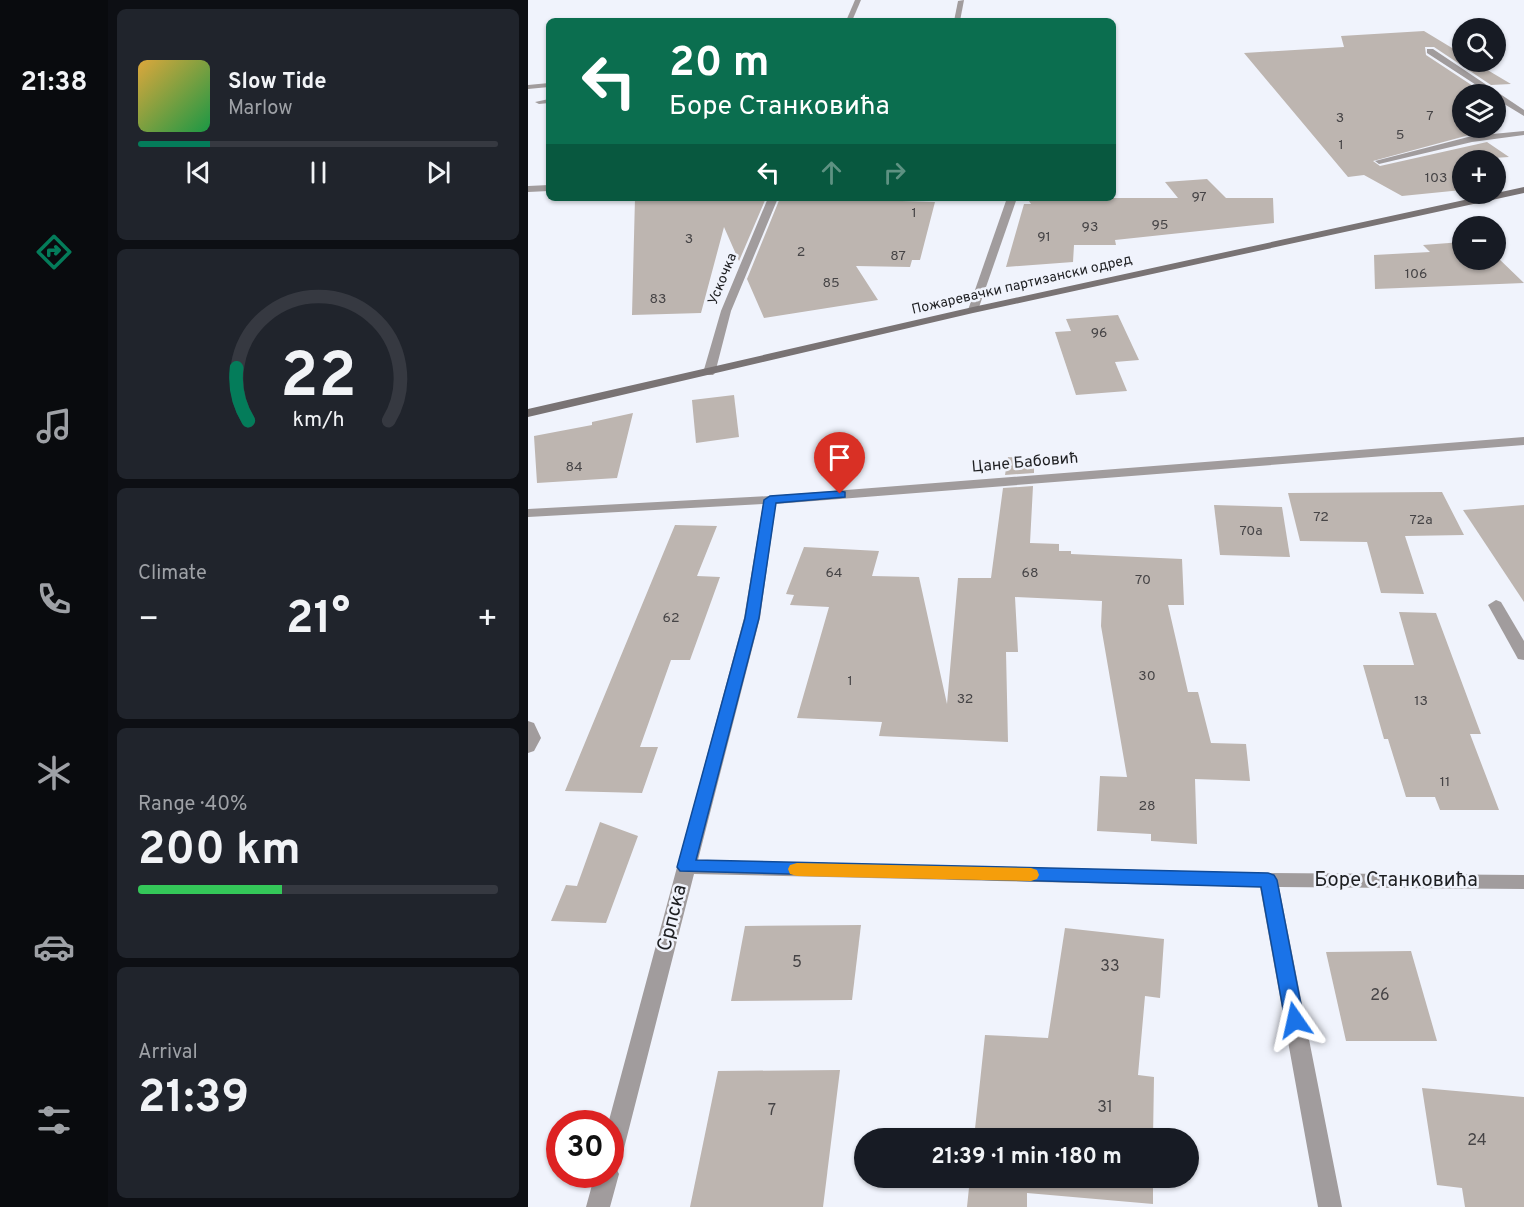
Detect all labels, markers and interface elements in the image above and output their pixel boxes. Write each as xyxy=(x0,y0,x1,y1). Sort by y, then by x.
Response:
map controls xyxy=(1452,18,1506,270)
button: search xyxy=(1452,18,1506,72)
text: 20 m xyxy=(669,38,770,91)
icon: left xyxy=(570,42,648,120)
text: 21:38 xyxy=(20,66,88,100)
text: Slow Tide xyxy=(228,69,327,96)
button: layers xyxy=(1452,84,1506,138)
text: Боре Станковића xyxy=(669,90,890,124)
text: Marlow xyxy=(228,96,292,122)
house number: 7 xyxy=(1426,108,1434,125)
house number: 3 xyxy=(1336,110,1344,127)
house number: 5 xyxy=(1396,127,1404,144)
house number: 1 xyxy=(1338,137,1344,154)
button: + xyxy=(1452,150,1506,204)
icon: previous xyxy=(182,156,215,189)
icon: pause xyxy=(302,156,335,189)
icon: next xyxy=(422,156,455,189)
icon: left xyxy=(752,156,785,189)
icon: ahead xyxy=(815,156,848,189)
icon: right xyxy=(878,156,911,189)
house number: 103 xyxy=(1425,170,1447,187)
house number: 97 xyxy=(1191,189,1207,206)
house number: 1 xyxy=(911,205,917,222)
button: − xyxy=(1452,216,1506,270)
house number: 95 xyxy=(1151,217,1169,234)
house number: 93 xyxy=(1082,219,1098,236)
house number: 91 xyxy=(1037,229,1051,246)
icon: directions xyxy=(33,231,75,273)
house number: 3 xyxy=(685,231,693,248)
house number: 2 xyxy=(797,244,805,261)
house number: 87 xyxy=(890,248,906,265)
street label: Ускочка xyxy=(705,251,741,307)
street label: Пожаревачки партизански одред xyxy=(910,251,1134,319)
house number: 106 xyxy=(1405,266,1427,283)
house number: 85 xyxy=(822,275,840,292)
house number: 83 xyxy=(650,291,666,308)
house number: 96 xyxy=(1091,325,1107,342)
text: 22 xyxy=(280,340,356,419)
icon: music xyxy=(33,405,75,447)
text: km/h xyxy=(292,407,344,434)
pin xyxy=(814,432,865,494)
icon: arrive xyxy=(823,441,856,474)
street label: Цане Бабовић xyxy=(971,448,1079,478)
house number: 84 xyxy=(565,459,583,476)
house number: 72 xyxy=(1313,509,1329,526)
house number: 72a xyxy=(1409,512,1433,529)
house number: 70a xyxy=(1239,523,1263,540)
text: Climate xyxy=(138,561,207,587)
house number: 64 xyxy=(825,565,843,582)
house number: 68 xyxy=(1022,565,1038,582)
house number: 70 xyxy=(1135,572,1151,589)
icon: phone xyxy=(33,578,75,620)
text: 21° xyxy=(286,592,350,649)
text: − xyxy=(138,600,159,642)
text: + xyxy=(477,600,498,642)
house number: 62 xyxy=(663,610,679,627)
house number: 30 xyxy=(1138,668,1156,685)
house number: 1 xyxy=(847,673,853,690)
house number: 32 xyxy=(957,691,973,708)
house number: 13 xyxy=(1414,693,1428,710)
icon: climate xyxy=(33,752,75,794)
house number: 11 xyxy=(1440,774,1450,791)
text: Range · 40% xyxy=(138,792,247,818)
house number: 28 xyxy=(1138,798,1156,815)
text: 200 km xyxy=(138,823,301,880)
street label: Боре Станковића xyxy=(1314,868,1478,894)
street label: Српска xyxy=(652,882,694,954)
icon: car xyxy=(33,926,75,968)
house number: 5 xyxy=(792,953,802,973)
house number: 33 xyxy=(1100,957,1120,977)
house number: 26 xyxy=(1370,986,1390,1006)
position arrow xyxy=(1263,988,1327,1052)
text: Arrival xyxy=(138,1040,198,1066)
text: 21:39 xyxy=(138,1071,249,1128)
house number: 31 xyxy=(1097,1098,1113,1118)
icon: filters xyxy=(33,1099,75,1141)
house number: 7 xyxy=(768,1101,776,1121)
speed limit sign: 30 xyxy=(546,1110,624,1188)
house number: 24 xyxy=(1467,1131,1487,1151)
text: 21:39 · 1 min · 180 m xyxy=(931,1144,1122,1171)

